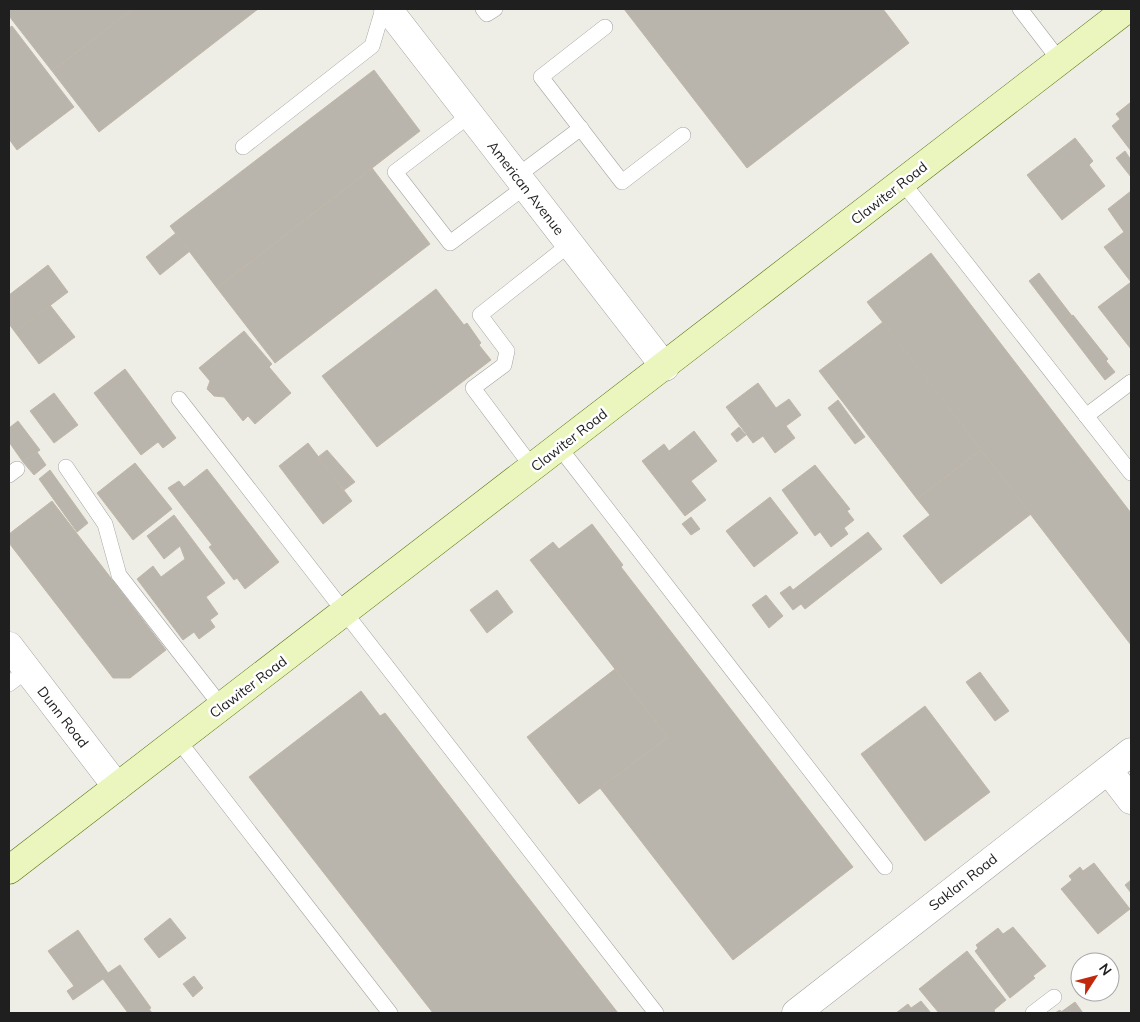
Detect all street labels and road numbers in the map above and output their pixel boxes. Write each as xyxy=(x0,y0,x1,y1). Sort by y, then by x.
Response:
street label: American Avenue xyxy=(484,137,568,239)
street label: Clawiter Road xyxy=(847,158,931,228)
street label: Clawiter Road xyxy=(527,405,611,475)
street label: Clawiter Road xyxy=(206,652,290,722)
street label: Dunn Road xyxy=(33,683,93,751)
street label: Saklan Road xyxy=(925,850,1001,914)

